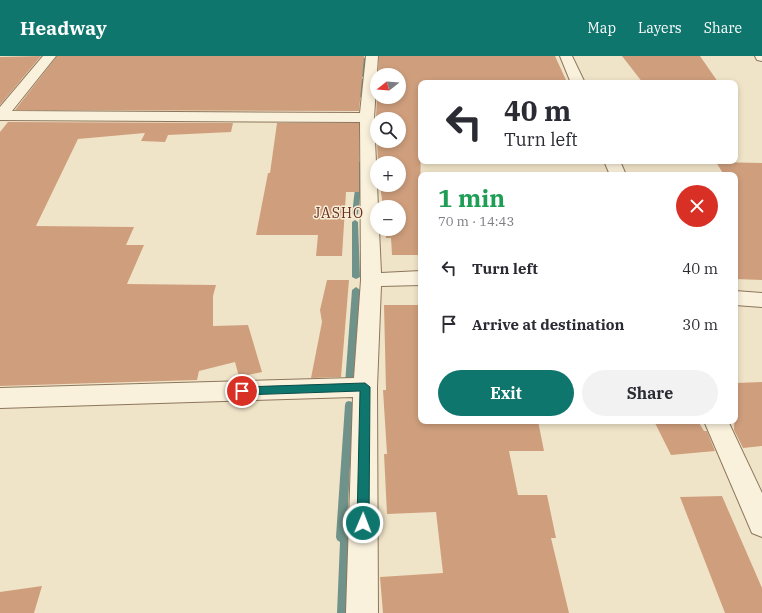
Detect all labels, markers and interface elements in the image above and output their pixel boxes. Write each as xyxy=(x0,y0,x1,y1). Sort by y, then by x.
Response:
text: Headway xyxy=(20,16,107,40)
text: Map xyxy=(588,19,616,37)
text: Layers xyxy=(638,19,682,37)
text: Share xyxy=(704,19,742,37)
north arrow xyxy=(370,68,406,104)
map controls xyxy=(370,68,406,236)
text: 40 m xyxy=(504,92,571,129)
icon: left xyxy=(438,96,490,148)
button: search xyxy=(370,112,406,148)
text: Turn left xyxy=(504,128,578,151)
button: + xyxy=(370,156,406,192)
text: 1 min xyxy=(438,182,505,214)
button: close xyxy=(676,185,718,227)
button: − xyxy=(370,200,406,236)
district label: JASHO xyxy=(314,204,364,222)
text: 70 m · 14:43 xyxy=(438,213,514,230)
icon: left xyxy=(438,257,460,279)
text: Turn left xyxy=(472,259,538,278)
text: 40 m xyxy=(682,259,718,278)
icon: arrive xyxy=(438,313,460,335)
text: Arrive at destination xyxy=(472,315,624,334)
text: 30 m xyxy=(682,315,718,334)
button: Exit xyxy=(438,370,574,416)
button: Share xyxy=(582,370,718,416)
pin xyxy=(225,374,259,408)
icon: arrive xyxy=(231,380,253,402)
position arrow xyxy=(342,502,384,544)

